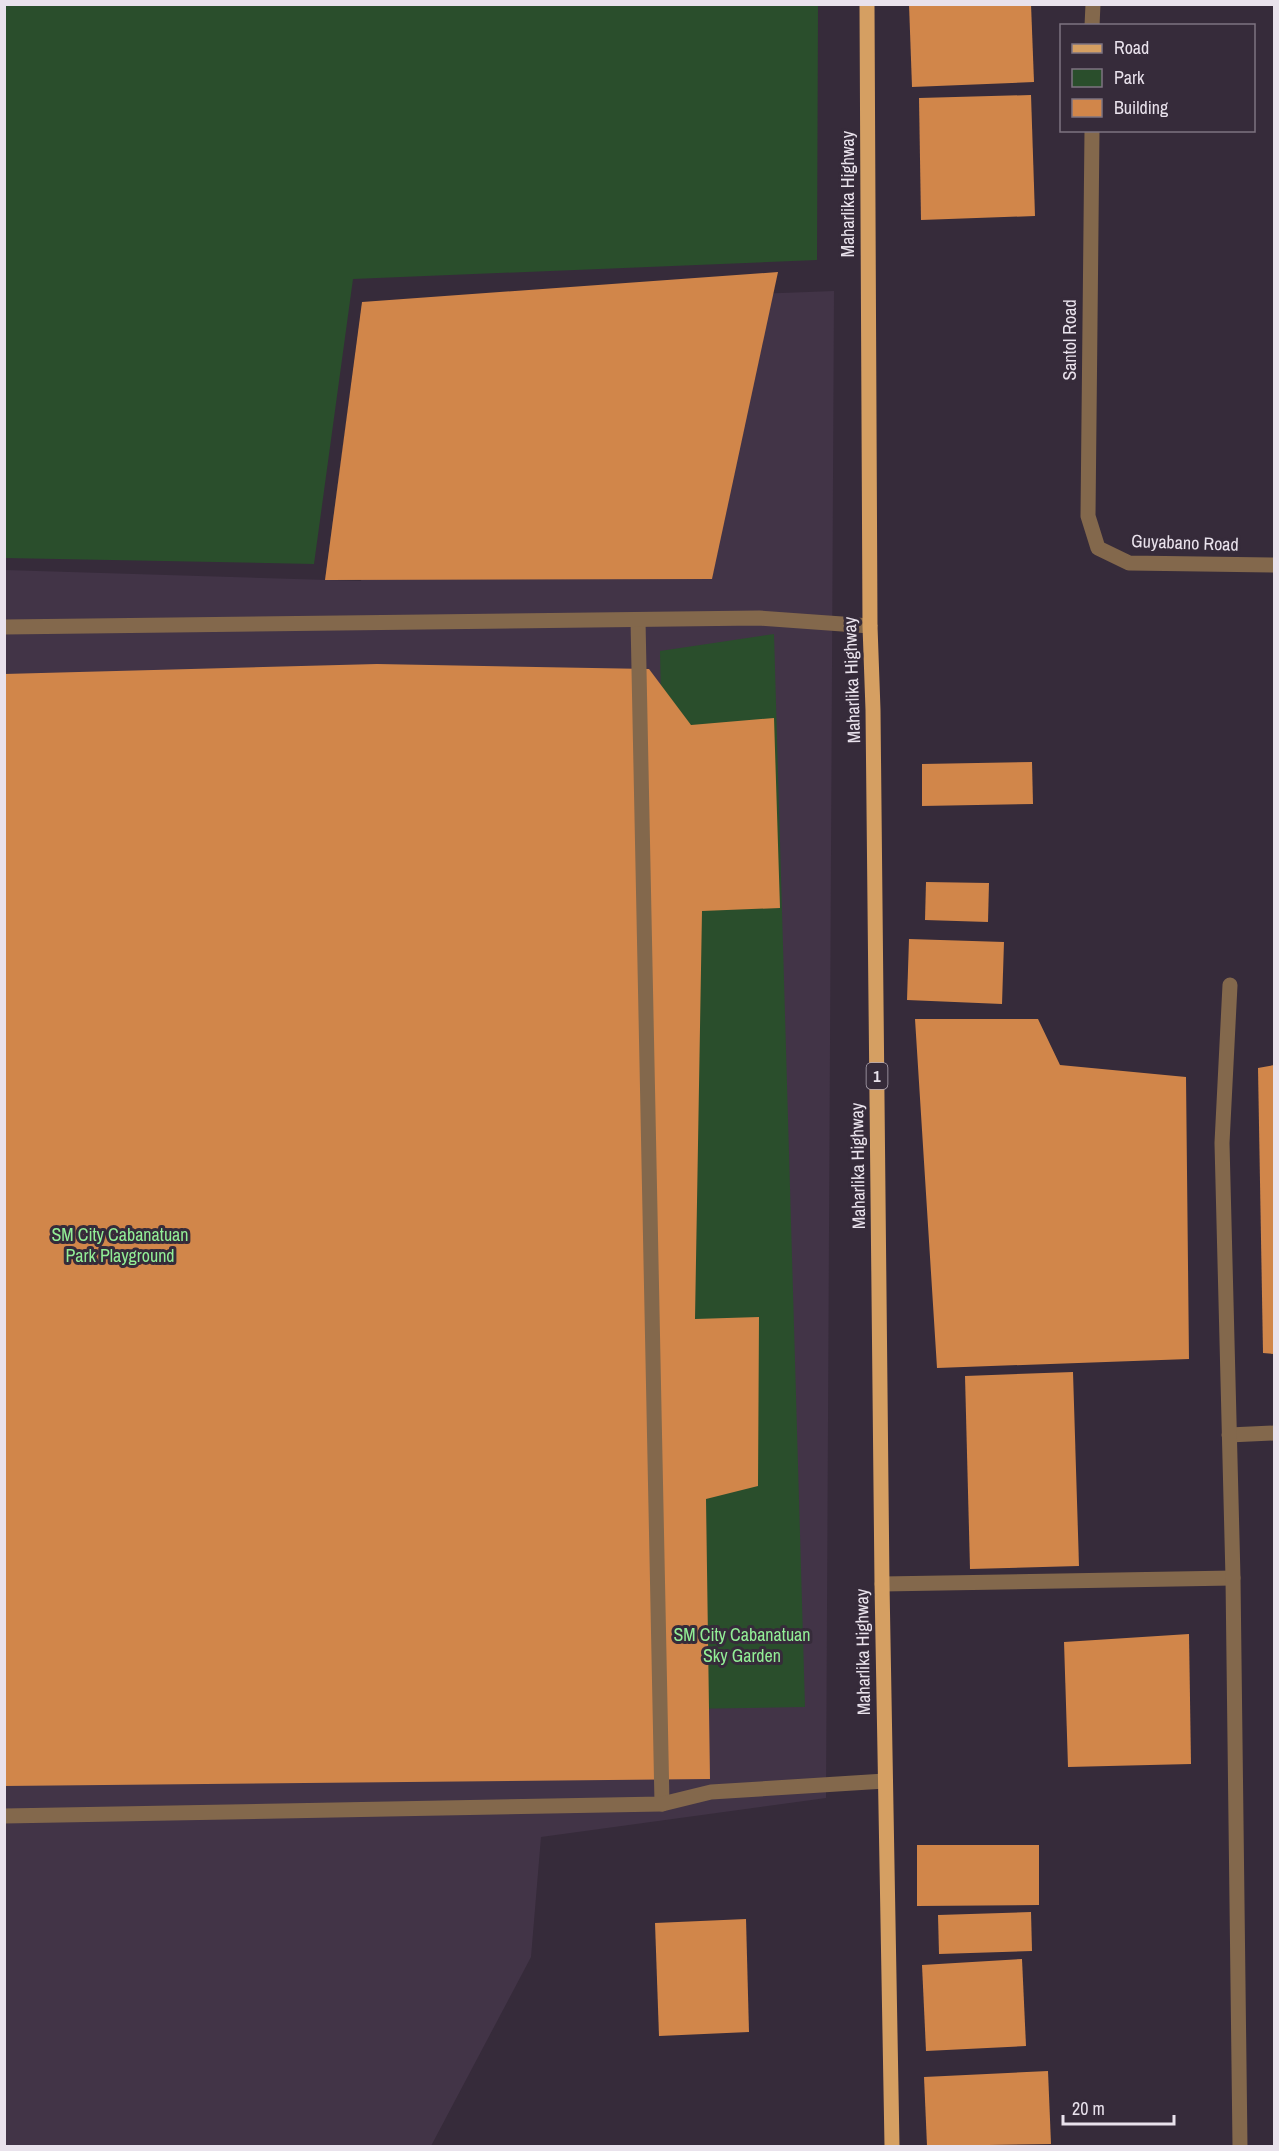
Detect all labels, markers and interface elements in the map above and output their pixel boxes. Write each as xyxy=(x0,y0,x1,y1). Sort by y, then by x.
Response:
legend xyxy=(1060,24,1255,132)
text: Road xyxy=(1114,35,1149,60)
text: Park xyxy=(1114,65,1145,90)
text: Building xyxy=(1114,95,1169,120)
street label: Maharlika Highway xyxy=(835,130,860,257)
street label: Santol Road xyxy=(1057,299,1082,381)
street label: Guyabano Road xyxy=(1131,528,1239,557)
street label: Maharlika Highway xyxy=(837,616,866,744)
road number: 1 xyxy=(866,1063,888,1089)
street label: Maharlika Highway xyxy=(844,1102,871,1229)
park label: SM City Cabanatuan Park Playground xyxy=(51,1222,189,1268)
street label: Maharlika Highway xyxy=(849,1588,876,1715)
park label: SM City Cabanatuan Sky Garden xyxy=(673,1622,811,1668)
scale bar xyxy=(1063,2088,1174,2126)
text: 20 m xyxy=(1072,2096,1105,2121)

